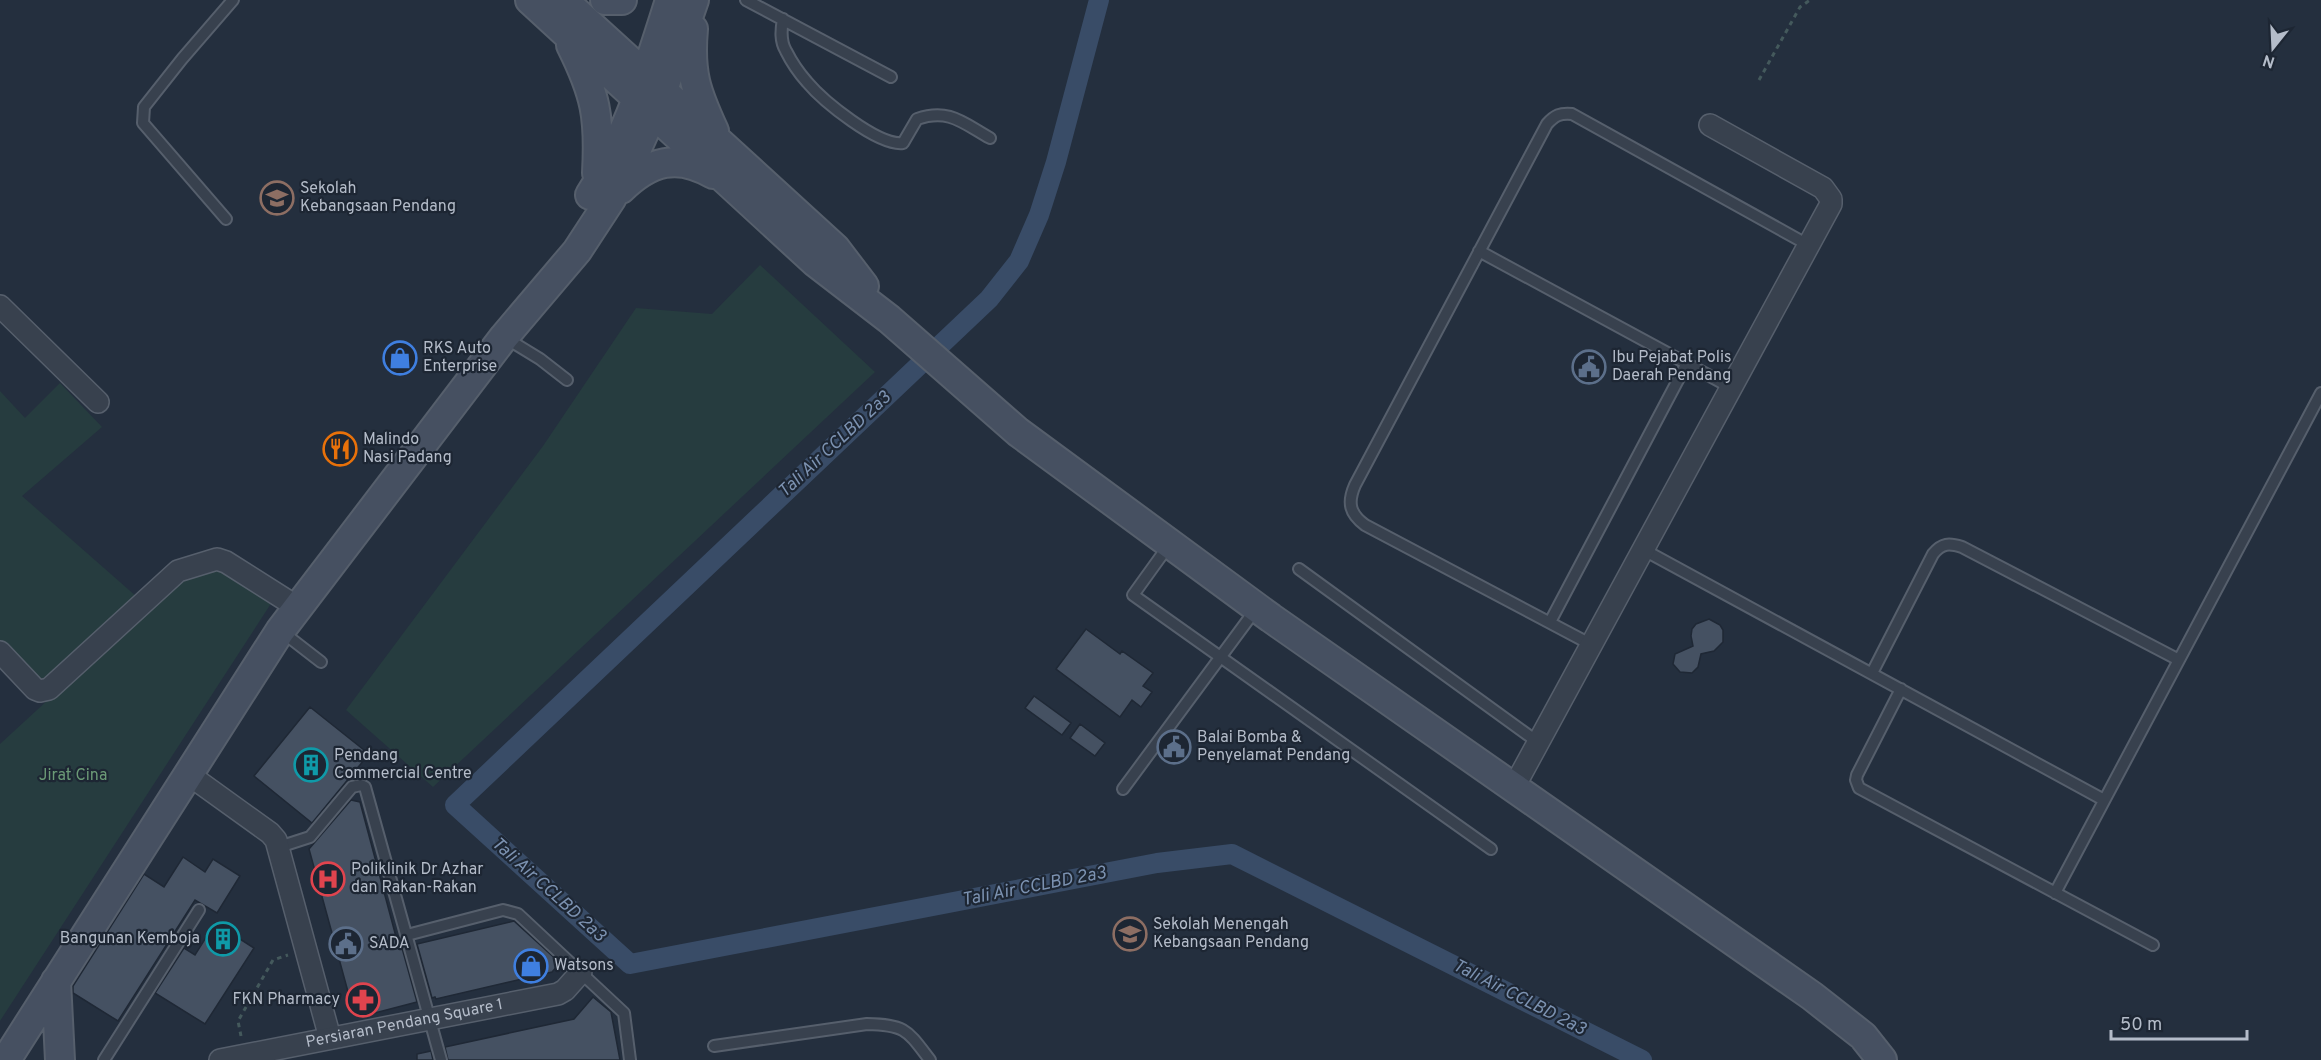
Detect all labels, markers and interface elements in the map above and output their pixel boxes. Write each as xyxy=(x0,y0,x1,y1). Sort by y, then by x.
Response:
north arrow xyxy=(2243,18,2303,78)
text: N xyxy=(2260,49,2278,72)
place label: Sekolah Kebangsaan Pendang xyxy=(300,179,456,217)
school or university icon: Sekolah Kebangsaan Pendang xyxy=(259,180,295,216)
place label: RKS Auto Enterprise xyxy=(423,339,497,377)
shop icon: RKS Auto Enterprise xyxy=(382,340,418,376)
place label: Ibu Pejabat Polis Daerah Pendang xyxy=(1612,348,1732,386)
public building icon: Ibu Pejabat Polis Daerah Pendang xyxy=(1571,349,1607,385)
water label: Tali Air CCLBD 2a3 xyxy=(774,386,897,503)
place label: Malindo Nasi Padang xyxy=(363,430,452,468)
restaurant icon: Malindo Nasi Padang xyxy=(322,431,358,467)
place label: Balai Bomba & Penyelamat Pendang xyxy=(1197,728,1350,766)
public building icon: Balai Bomba & Penyelamat Pendang xyxy=(1156,729,1192,765)
place label: Pendang Commercial Centre xyxy=(334,746,472,784)
building icon: Pendang Commercial Centre xyxy=(293,747,329,783)
park label: Jirat Cina xyxy=(39,766,107,786)
water label: Tali Air CCLBD 2a3 xyxy=(486,833,611,948)
place label: Poliklinik Dr Azhar dan Rakan-Rakan xyxy=(351,860,484,898)
hospital icon: Poliklinik Dr Azhar dan Rakan-Rakan xyxy=(310,861,346,897)
water label: Tali Air CCLBD 2a3 xyxy=(960,862,1109,912)
place label: Sekolah Menengah Kebangsaan Pendang xyxy=(1153,915,1309,953)
school or university icon: Sekolah Menengah Kebangsaan Pendang xyxy=(1112,916,1148,952)
building icon: Bangunan Kemboja xyxy=(205,921,241,957)
public building icon: SADA xyxy=(328,926,364,962)
place label: Bangunan Kemboja xyxy=(60,929,200,949)
place label: SADA xyxy=(369,934,410,954)
shop icon: Watsons xyxy=(513,948,549,984)
water label: Tali Air CCLBD 2a3 xyxy=(1449,955,1590,1042)
place label: Watsons xyxy=(554,956,614,976)
pharmacy icon: FKN Pharmacy xyxy=(345,982,381,1018)
place label: FKN Pharmacy xyxy=(233,990,340,1010)
street label: Persiaran Pendang Square 1 xyxy=(304,995,505,1053)
scale bar xyxy=(2111,1003,2248,1041)
text: 50 m xyxy=(2120,1014,2162,1037)

